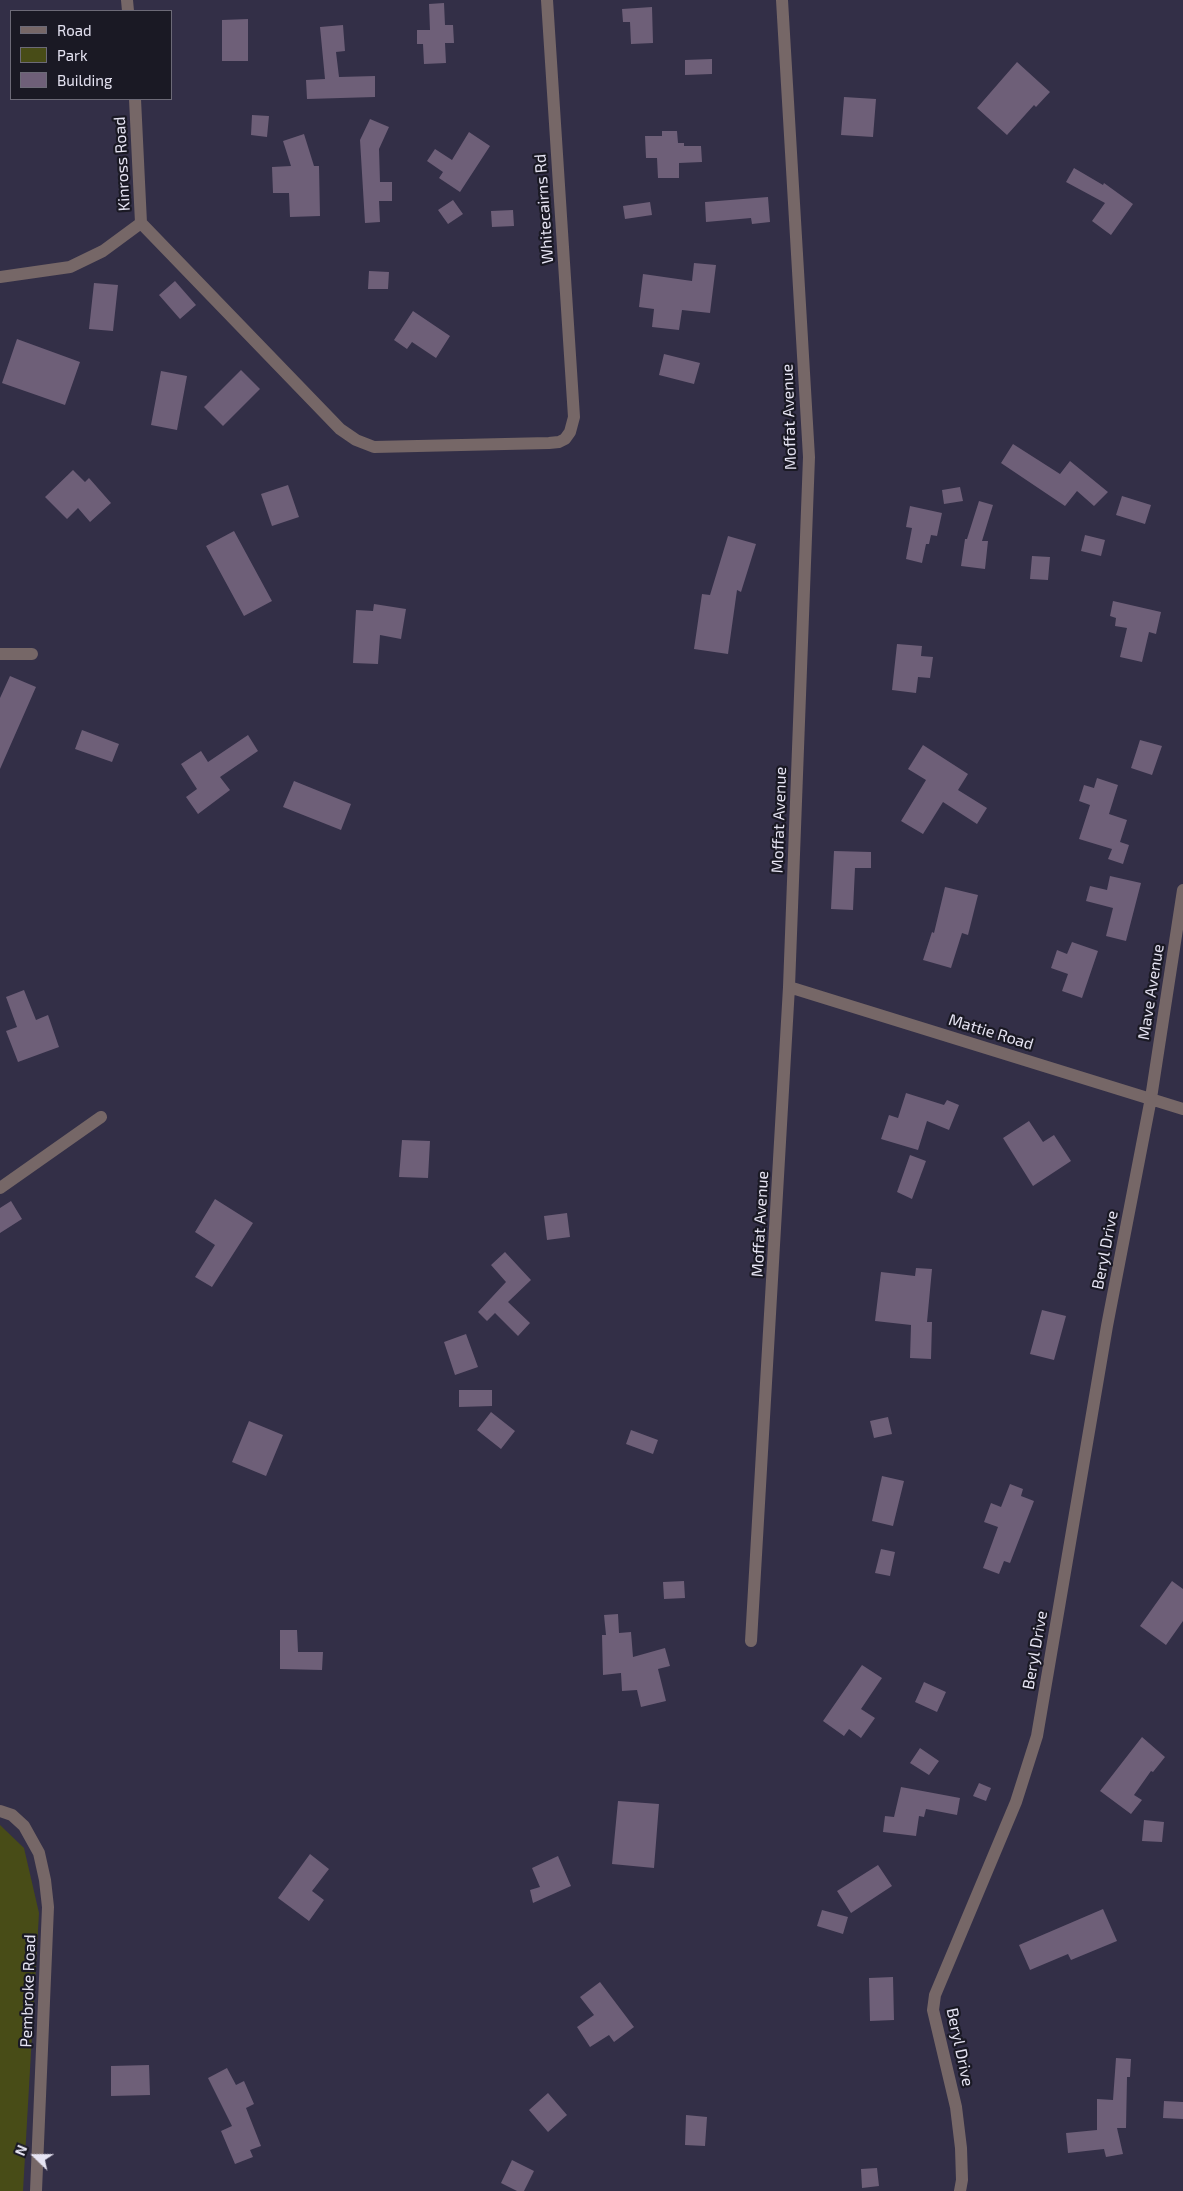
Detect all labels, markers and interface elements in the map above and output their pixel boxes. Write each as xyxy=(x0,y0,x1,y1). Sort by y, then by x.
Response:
legend xyxy=(10,10,172,100)
text: Road xyxy=(57,21,92,39)
text: Park xyxy=(57,46,88,64)
text: Building xyxy=(57,71,112,89)
street label: Kinross Road xyxy=(110,116,134,212)
street label: Whitecairns Rd xyxy=(531,153,557,265)
street label: Moffat Avenue xyxy=(778,363,800,471)
street label: Moffat Avenue xyxy=(768,766,790,874)
street label: Mave Avenue xyxy=(1134,943,1168,1041)
street label: Mattie Road xyxy=(946,1010,1036,1054)
street label: Moffat Avenue xyxy=(748,1170,772,1278)
street label: Beryl Drive xyxy=(1088,1209,1122,1291)
street label: Beryl Drive xyxy=(1019,1609,1051,1691)
street label: Pembroke Road xyxy=(16,1934,40,2048)
street label: Beryl Drive xyxy=(942,2006,978,2088)
north arrow xyxy=(10,2131,60,2181)
text: N xyxy=(11,2142,30,2158)

